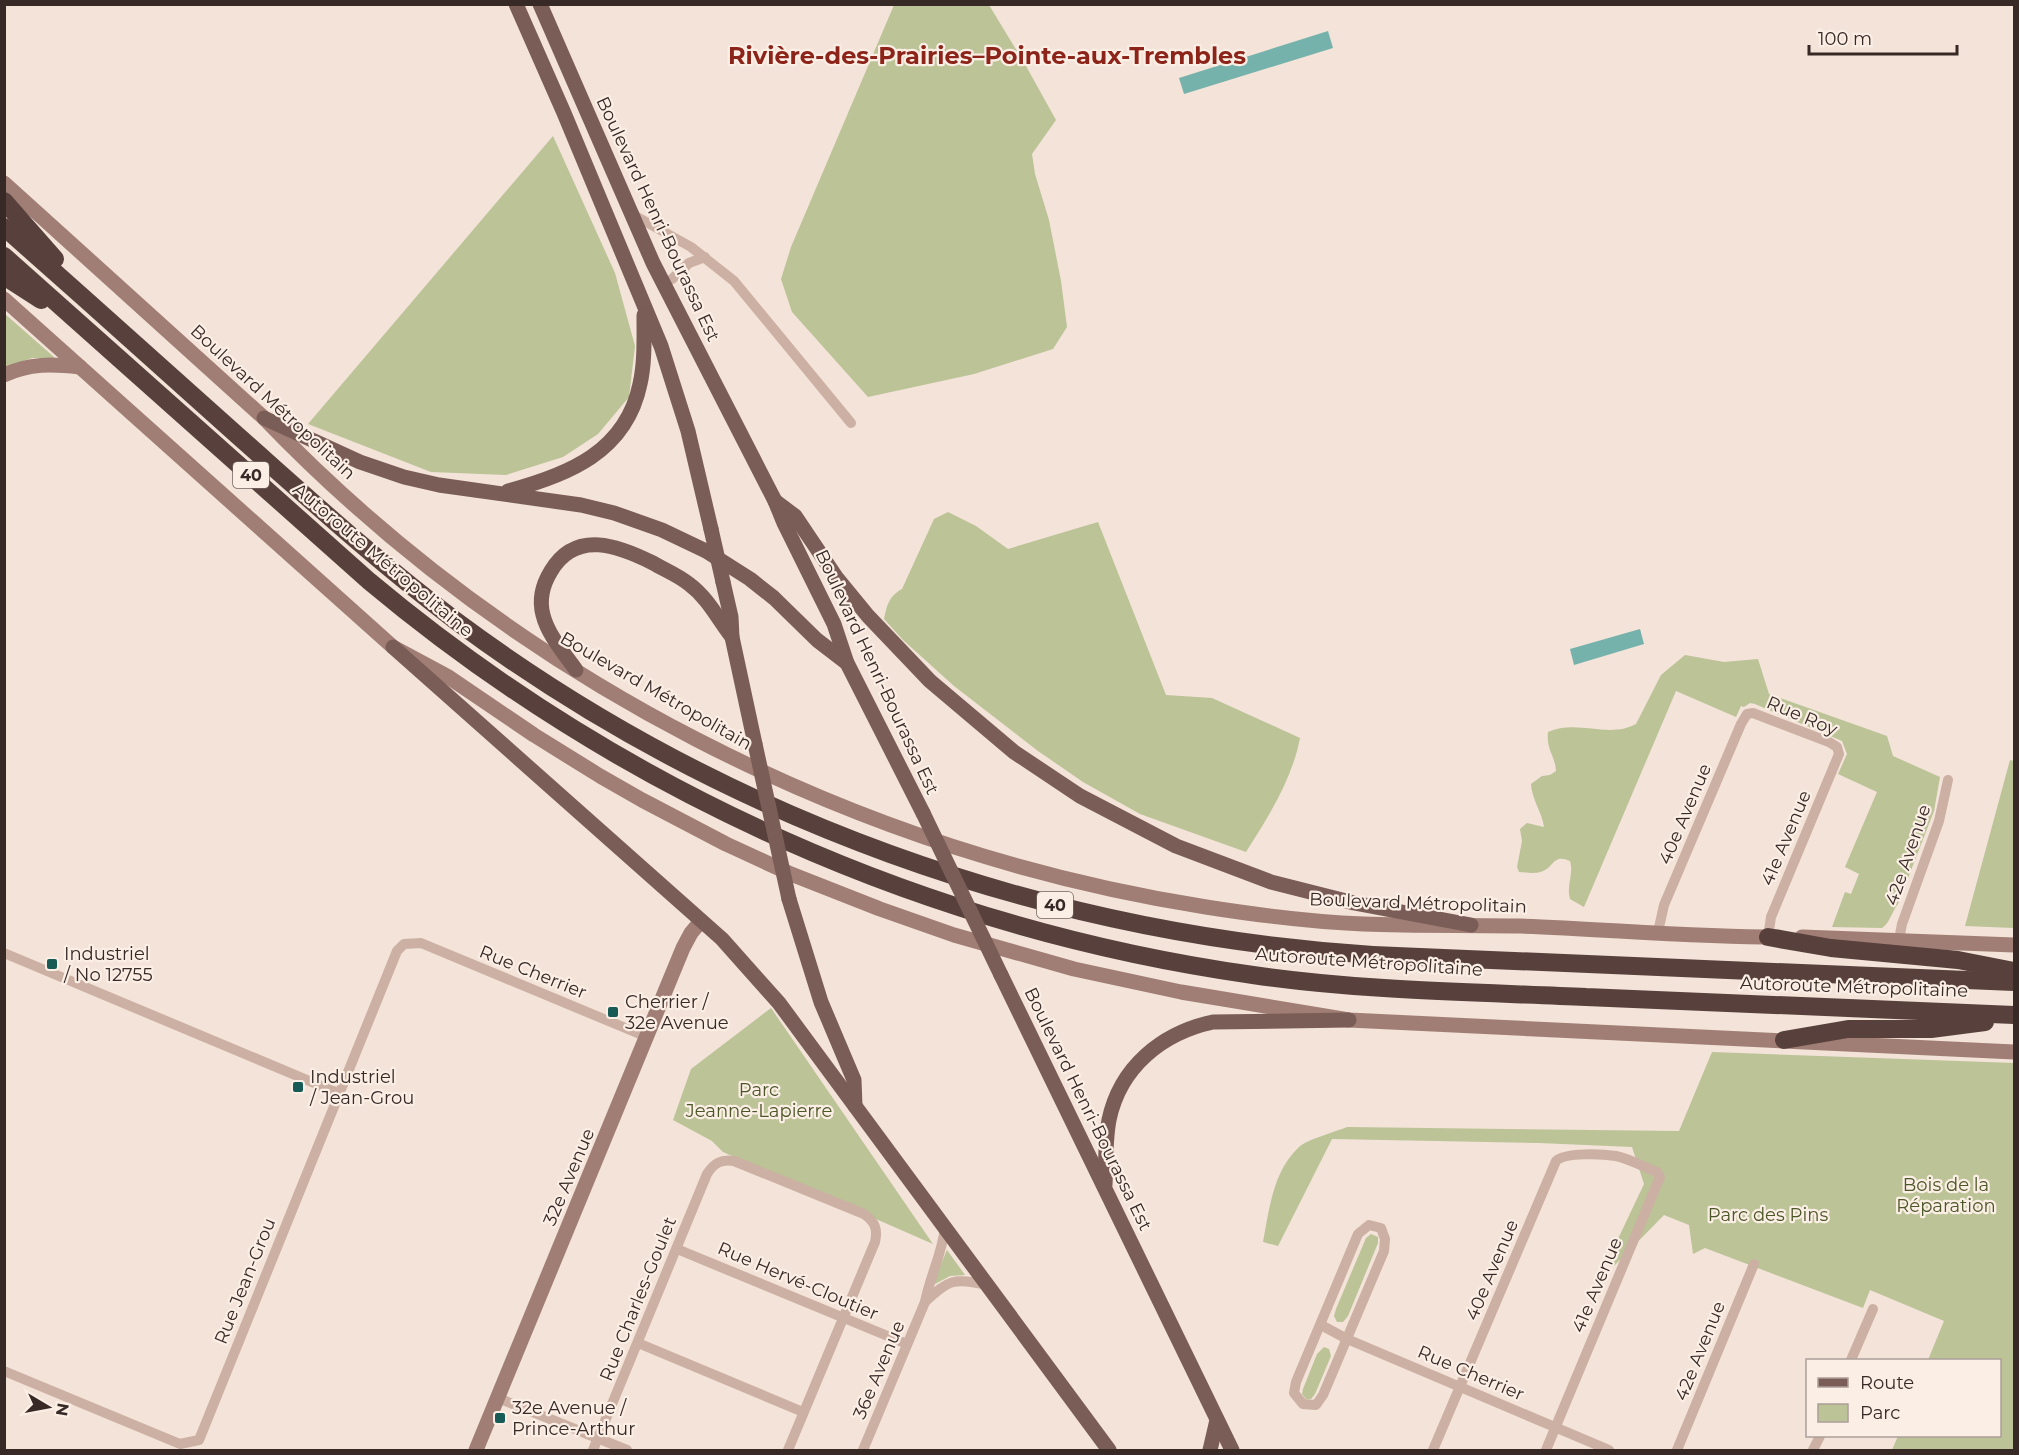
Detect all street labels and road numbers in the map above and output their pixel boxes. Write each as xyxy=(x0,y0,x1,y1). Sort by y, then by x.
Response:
street label: Boulevard Henri-Bourassa Est xyxy=(591,93,725,345)
street label: Boulevard Métropolitain xyxy=(186,320,360,484)
road number: 40 xyxy=(233,462,269,488)
street label: Autoroute Métropolitaine xyxy=(289,478,478,642)
street label: Boulevard Henri-Bourassa Est xyxy=(810,546,944,798)
street label: Boulevard Métropolitain xyxy=(556,627,756,755)
street label: Rue Roy xyxy=(1763,691,1841,741)
street label: 40e Avenue xyxy=(1654,760,1716,868)
street label: 41e Avenue xyxy=(1756,787,1816,889)
street label: 42e Avenue xyxy=(1880,801,1936,908)
street label: Boulevard Métropolitain xyxy=(1309,888,1527,918)
road number: 40 xyxy=(1037,892,1073,918)
street label: Rue Cherrier xyxy=(476,941,590,1003)
street label: Autoroute Métropolitaine xyxy=(1254,943,1484,981)
street label: Autoroute Métropolitaine xyxy=(1740,972,1968,1002)
street label: Boulevard Henri-Bourassa Est xyxy=(1019,984,1157,1234)
street label: 32e Avenue xyxy=(539,1125,599,1229)
street label: Rue Charles-Goulet xyxy=(595,1214,681,1384)
street label: Rue Jean-Grou xyxy=(210,1215,280,1347)
street label: 40e Avenue xyxy=(1461,1216,1523,1324)
street label: 41e Avenue xyxy=(1567,1234,1627,1336)
street label: Rue Hervé-Cloutier xyxy=(714,1237,882,1325)
street label: 42e Avenue xyxy=(1670,1298,1730,1404)
street label: 36e Avenue xyxy=(848,1317,910,1423)
street label: Rue Cherrier xyxy=(1414,1341,1528,1405)

